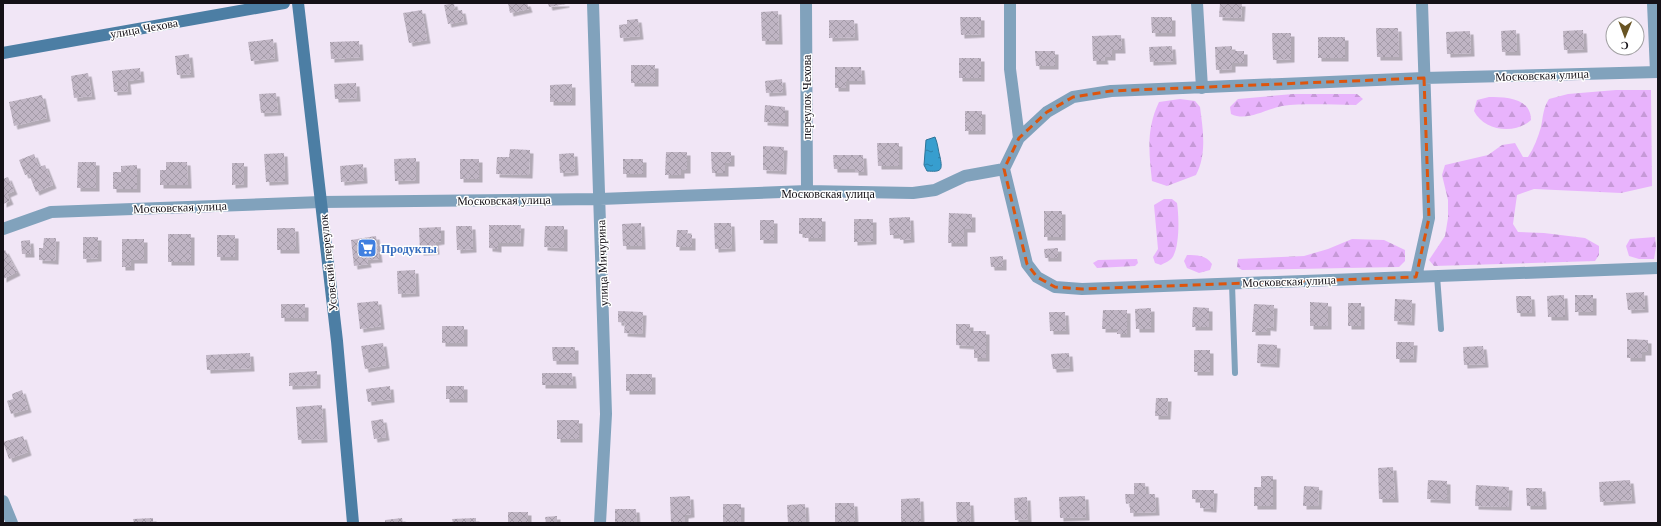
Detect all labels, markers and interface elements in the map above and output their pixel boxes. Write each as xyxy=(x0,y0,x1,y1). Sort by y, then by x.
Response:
street label: улица Чехова xyxy=(109,15,180,41)
north arrow xyxy=(1605,16,1645,56)
text: С xyxy=(1621,39,1629,53)
street label: переулок Чехова xyxy=(799,54,814,139)
street label: Московская улица xyxy=(1495,66,1590,84)
street label: Московская улица xyxy=(781,186,876,201)
street label: Московская улица xyxy=(457,192,552,208)
street label: Московская улица xyxy=(133,198,228,216)
street label: Усовский переулок xyxy=(315,214,341,312)
street label: улица Мичурина xyxy=(593,219,611,306)
supermarket icon: Продукты xyxy=(356,237,378,259)
place label: Продукты xyxy=(381,241,438,256)
street label: Московская улица xyxy=(1242,272,1337,290)

